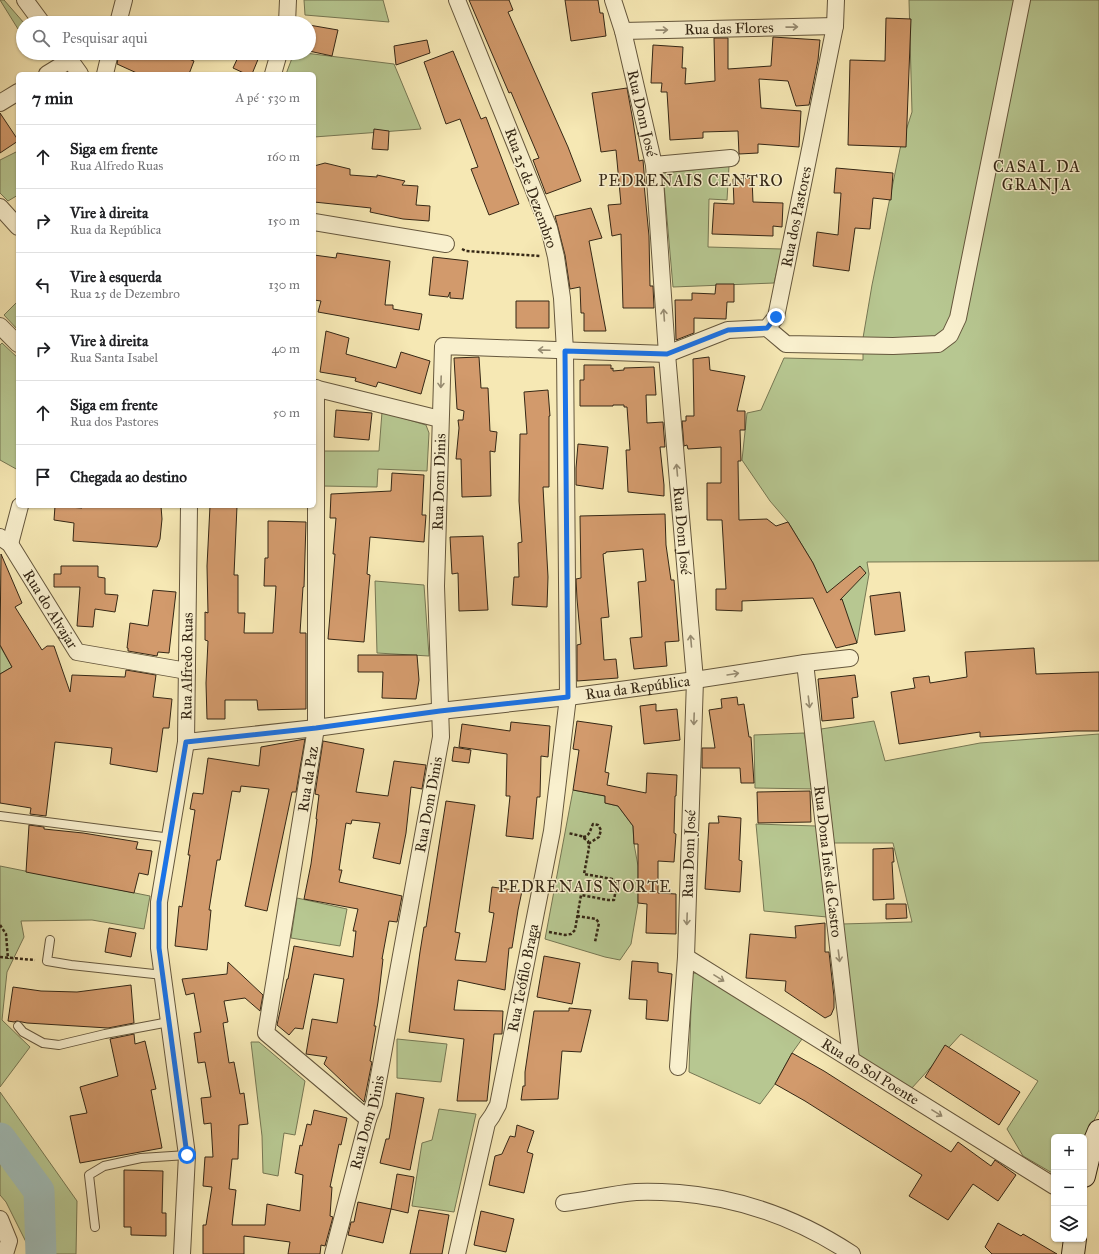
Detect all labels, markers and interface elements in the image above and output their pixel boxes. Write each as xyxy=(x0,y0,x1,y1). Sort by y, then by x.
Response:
search box xyxy=(16,16,316,60)
street label: Rua das Flores xyxy=(684,18,774,39)
one-way arrow xyxy=(785,23,798,31)
one-way arrow xyxy=(655,26,668,34)
icon: search xyxy=(30,27,52,49)
text: Pesquisar aqui xyxy=(62,29,148,47)
street label: Rua Dom José xyxy=(623,68,661,159)
text: 7 min xyxy=(32,88,73,109)
text: A pé · 530 m xyxy=(236,90,300,106)
street label: Rua 25 de Dezembro xyxy=(501,125,561,251)
text: Siga em frente xyxy=(70,140,158,158)
icon: ahead xyxy=(32,146,54,168)
text: 160 m xyxy=(267,149,300,165)
district label: CASAL DA GRANJA xyxy=(993,157,1081,195)
text: Rua Alfredo Ruas xyxy=(70,158,163,174)
street label: Rua dos Pastores xyxy=(777,165,815,269)
district label: PEDRENAIS CENTRO xyxy=(598,171,784,190)
text: Vire à direita xyxy=(70,204,148,222)
icon: right xyxy=(32,210,54,232)
text: 150 m xyxy=(268,213,300,229)
text: Rua da República xyxy=(70,222,161,238)
text: Vire à esquerda xyxy=(70,268,162,286)
icon: left xyxy=(32,274,54,296)
text: 130 m xyxy=(268,277,300,293)
text: Rua 25 de Dezembro xyxy=(70,286,180,302)
route end xyxy=(767,308,785,326)
one-way arrow xyxy=(660,309,667,322)
text: Vire à direita xyxy=(70,332,148,350)
icon: right xyxy=(32,338,54,360)
text: 40 m xyxy=(271,341,300,357)
one-way arrow xyxy=(538,347,551,354)
text: Rua Santa Isabel xyxy=(70,350,158,366)
one-way arrow xyxy=(438,375,445,388)
text: Siga em frente xyxy=(70,396,158,414)
icon: ahead xyxy=(32,402,54,424)
text: 50 m xyxy=(273,405,300,421)
text: Rua dos Pastores xyxy=(70,414,159,430)
street label: Rua Dom Dinis xyxy=(429,433,449,531)
one-way arrow xyxy=(673,464,680,477)
icon: arrive xyxy=(32,466,54,488)
text: Chegada ao destino xyxy=(70,468,187,486)
street label: Rua Dom José xyxy=(669,486,695,576)
street label: Rua do Alvajar xyxy=(19,566,82,652)
street label: Rua Alfredo Ruas xyxy=(177,612,197,720)
one-way arrow xyxy=(688,635,695,648)
one-way arrow xyxy=(726,670,739,678)
street label: Rua da República xyxy=(584,672,692,704)
one-way arrow xyxy=(806,695,813,708)
one-way arrow xyxy=(690,712,697,725)
street label: Rua da Paz xyxy=(294,745,322,813)
street label: Rua Dom Dinis xyxy=(411,755,446,854)
street label: Rua Dona Inês de Castro xyxy=(810,785,846,939)
street label: Rua Dom José xyxy=(678,809,701,899)
district label: PEDRENAIS NORTE xyxy=(498,877,672,896)
one-way arrow xyxy=(684,912,691,925)
street label: Rua Teófilo Braga xyxy=(504,922,543,1034)
one-way arrow xyxy=(836,949,843,962)
one-way arrow xyxy=(713,974,725,982)
street label: Rua do Sol Poente xyxy=(818,1034,922,1109)
street label: Rua Dom Dinis xyxy=(346,1074,388,1172)
one-way arrow xyxy=(931,1109,943,1117)
map controls xyxy=(1051,1134,1087,1242)
button: + xyxy=(1051,1134,1087,1170)
route start xyxy=(178,1146,196,1164)
button: − xyxy=(1051,1170,1087,1206)
button: layers xyxy=(1051,1206,1087,1242)

